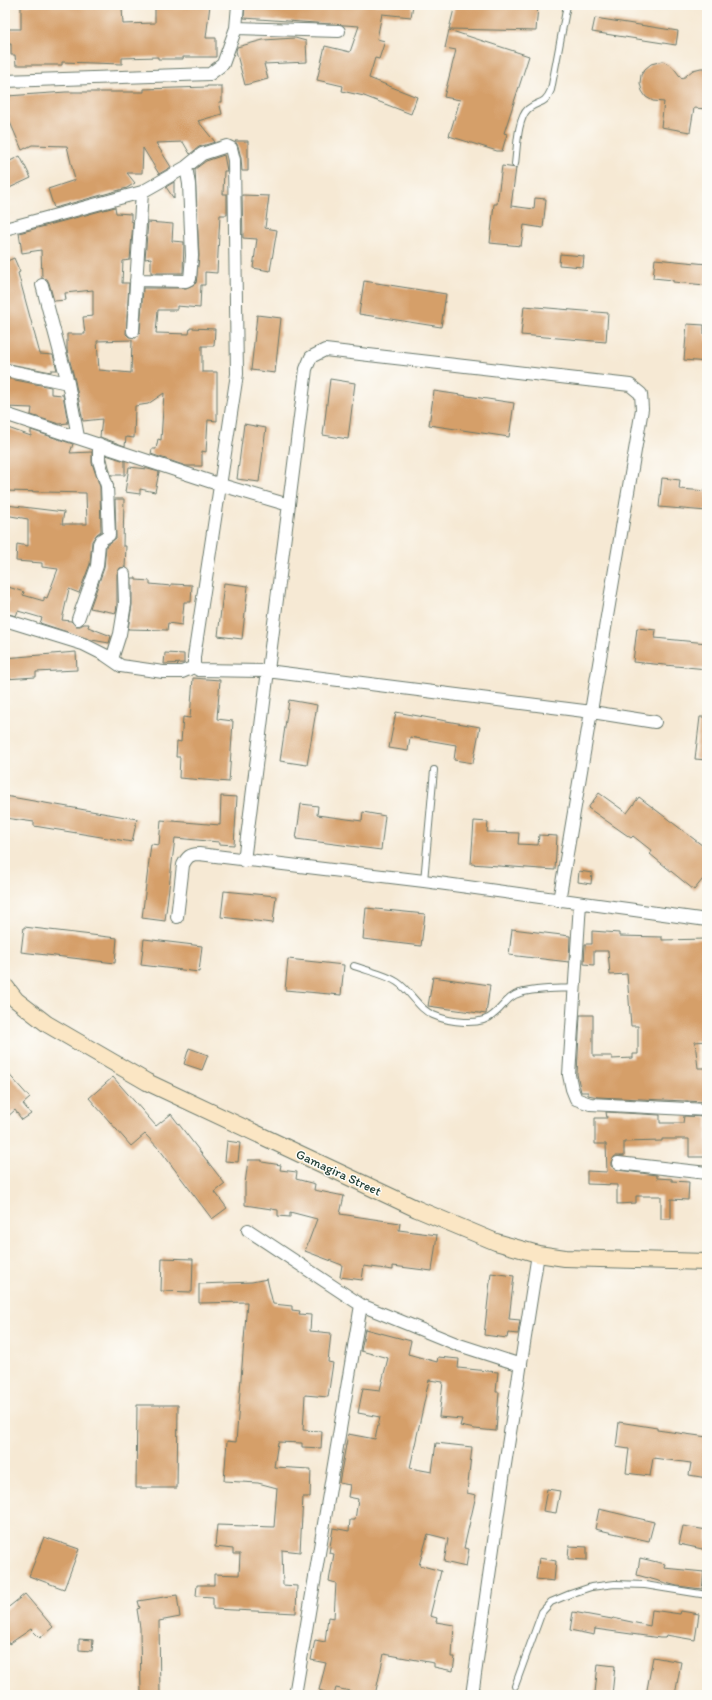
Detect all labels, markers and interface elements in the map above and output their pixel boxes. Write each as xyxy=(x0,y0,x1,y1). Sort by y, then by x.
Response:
street label: Gamagira Street xyxy=(294,1146,384,1199)

